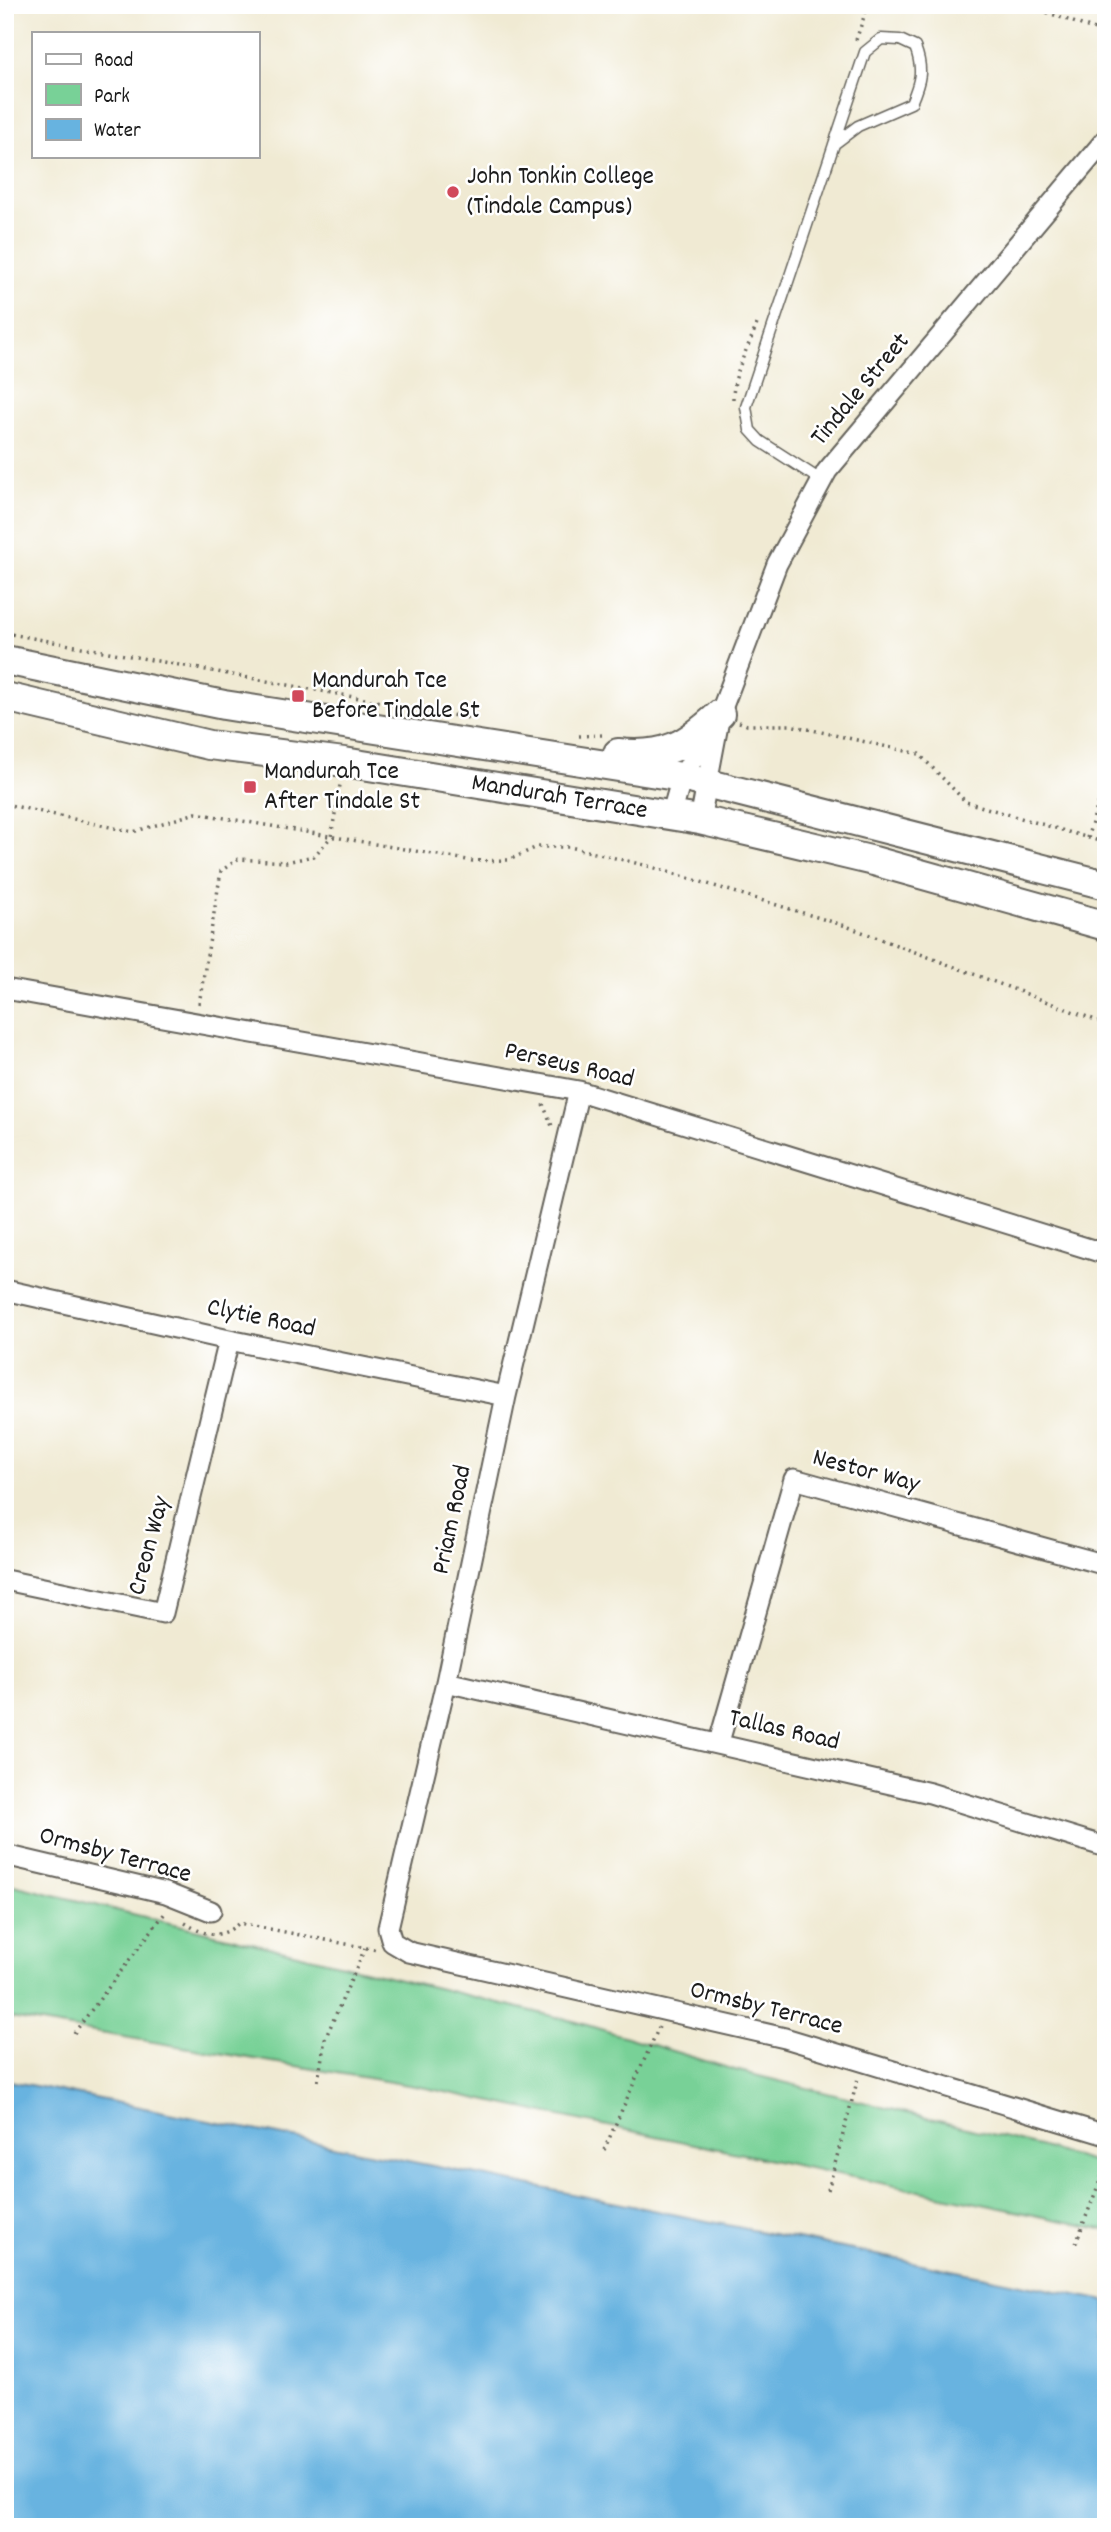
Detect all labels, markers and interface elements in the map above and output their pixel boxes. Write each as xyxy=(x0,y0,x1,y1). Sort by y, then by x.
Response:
legend xyxy=(32,32,259,158)
text: Road xyxy=(94,47,133,77)
text: Park xyxy=(94,83,130,113)
text: Water xyxy=(94,117,141,147)
place label: John Tonkin College (Tindale Campus) xyxy=(467,159,654,226)
marker: John Tonkin College (Tindale Campus) xyxy=(445,184,461,200)
street label: Tindale Street xyxy=(802,325,920,455)
place label: Mandurah Tce Before Tindale St xyxy=(312,663,480,730)
marker: Mandurah Tce Before Tindale St xyxy=(290,688,306,704)
place label: Mandurah Tce After Tindale St xyxy=(264,754,421,821)
street label: Mandurah Terrace xyxy=(469,765,650,830)
marker: Mandurah Tce After Tindale St xyxy=(242,779,258,795)
street label: Perseus Road xyxy=(501,1033,637,1099)
street label: Clytie Road xyxy=(203,1289,319,1349)
street label: Nestor Way xyxy=(808,1440,924,1504)
street label: Priam Road xyxy=(423,1462,483,1578)
street label: Creon Way xyxy=(119,1492,181,1600)
street label: Tallas Road xyxy=(725,1700,843,1762)
street label: Ormsby Terrace xyxy=(35,1818,195,1894)
street label: Ormsby Terrace xyxy=(686,1972,846,2046)

